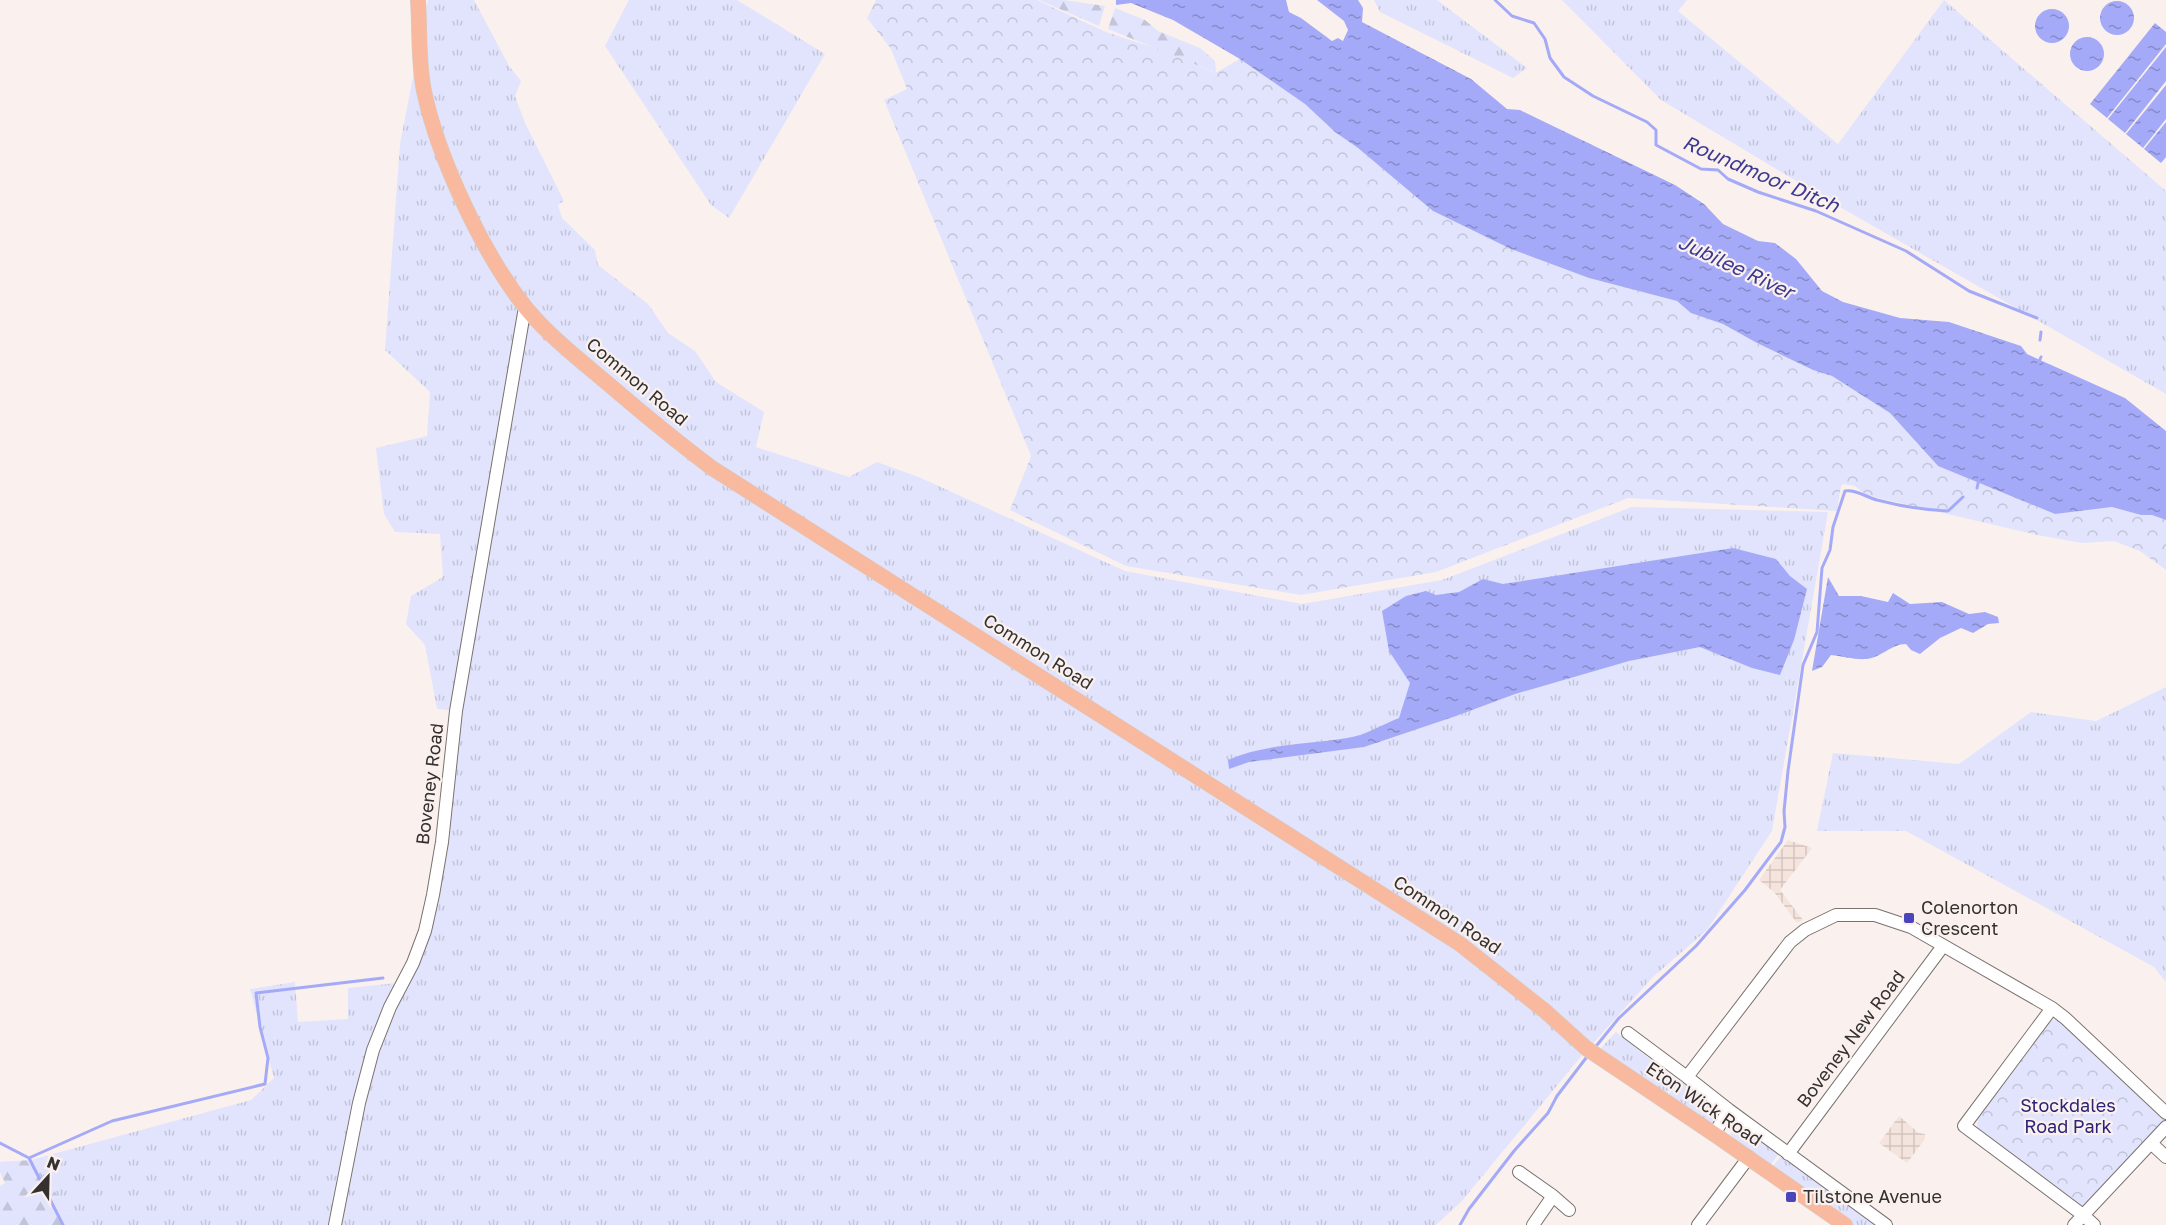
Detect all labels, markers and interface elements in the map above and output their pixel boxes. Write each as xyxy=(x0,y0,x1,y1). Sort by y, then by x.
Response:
water label: Roundmoor Ditch xyxy=(1680,129,1844,217)
water label: Jubilee River xyxy=(1675,229,1801,305)
street label: Common Road xyxy=(583,333,693,430)
street label: Common Road xyxy=(980,609,1098,694)
street label: Boveney Road xyxy=(411,722,447,846)
street label: Common Road xyxy=(1389,870,1506,958)
place label: Colenorton Crescent xyxy=(1921,896,2018,939)
marker: Colenorton Crescent xyxy=(1902,911,1916,925)
street label: Boveney New Road xyxy=(1792,966,1909,1111)
street label: Eton Wick Road xyxy=(1642,1056,1767,1150)
park label: Stockdales Road Park xyxy=(2020,1094,2116,1137)
north arrow xyxy=(18,1147,78,1207)
text: N xyxy=(44,1152,63,1175)
place label: Tilstone Avenue xyxy=(1803,1185,1942,1207)
marker: Tilstone Avenue xyxy=(1784,1190,1798,1204)

